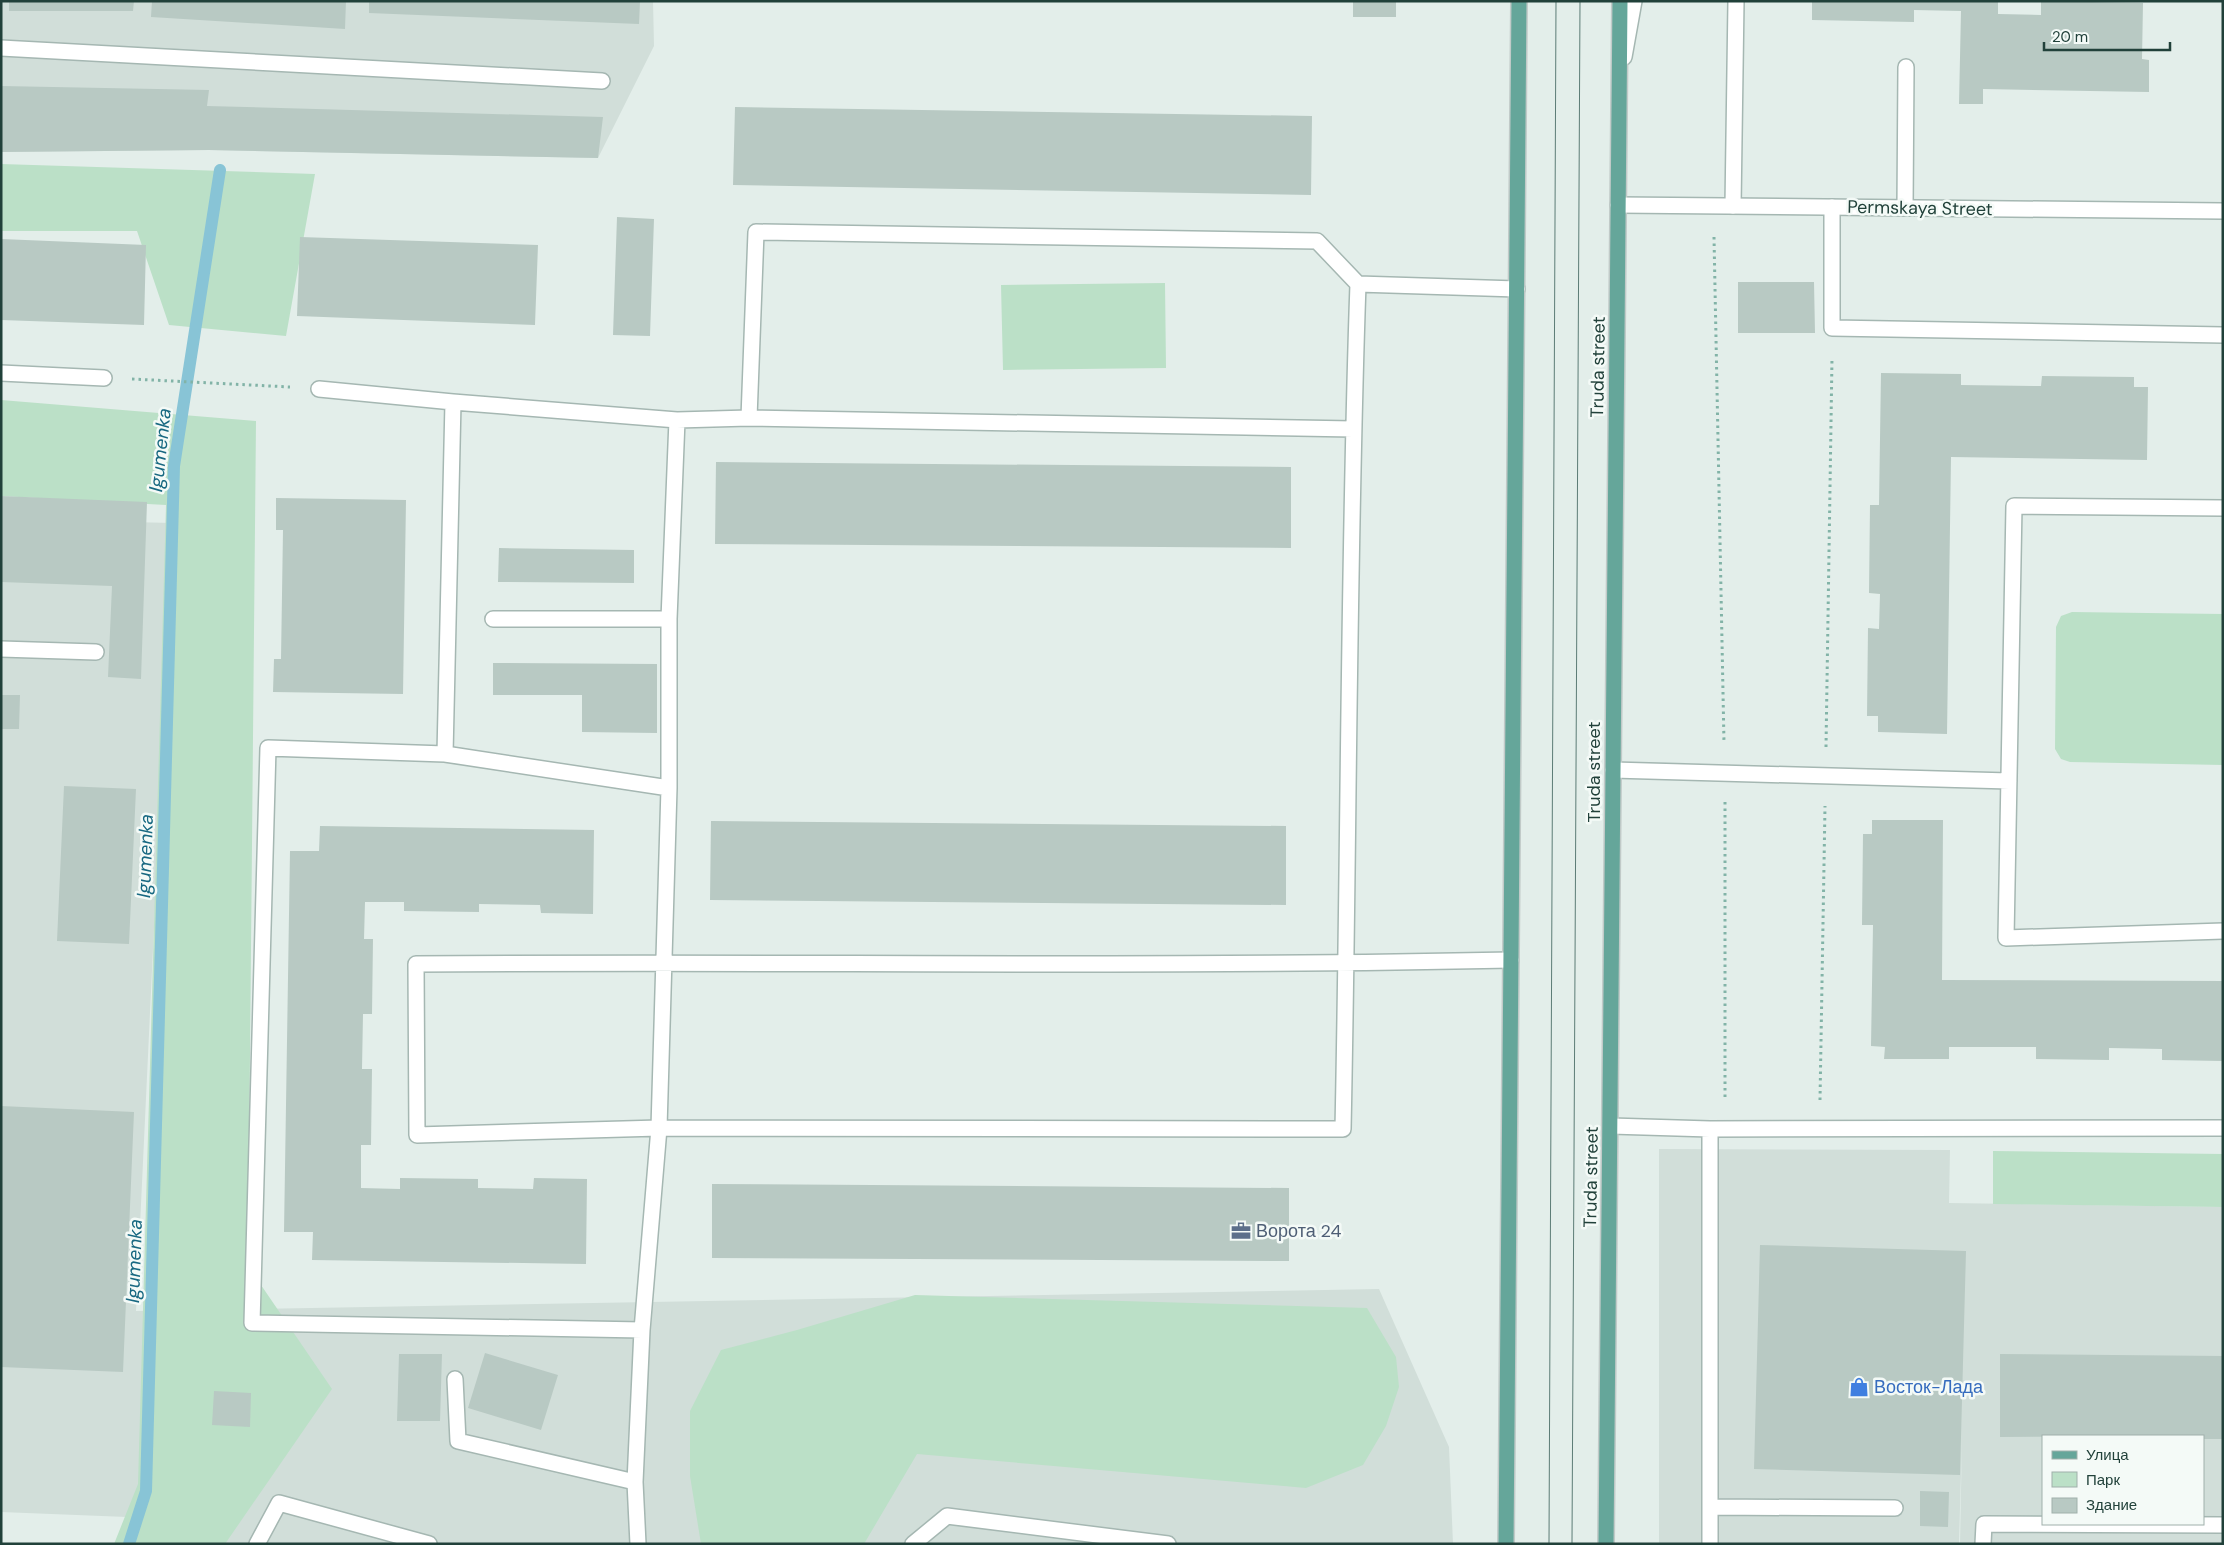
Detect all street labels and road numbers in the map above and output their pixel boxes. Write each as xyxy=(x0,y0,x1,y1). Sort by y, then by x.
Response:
street label: Permskaya Street xyxy=(1847,195,1993,221)
street label: Truda street xyxy=(1585,316,1611,418)
street label: Truda street xyxy=(1582,721,1606,823)
street label: Truda street xyxy=(1578,1126,1604,1228)

